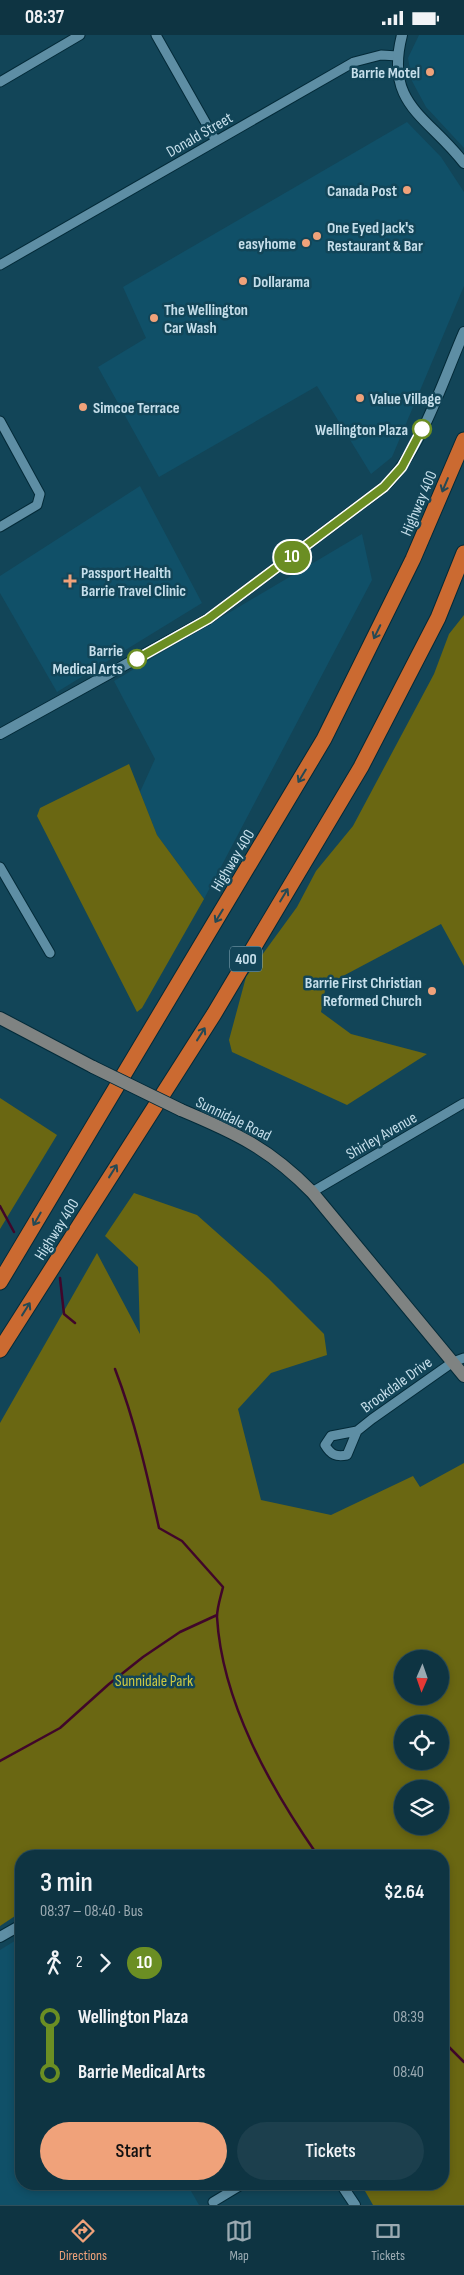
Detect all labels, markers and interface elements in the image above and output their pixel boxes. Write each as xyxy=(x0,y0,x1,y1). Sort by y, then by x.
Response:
text: 08:37 xyxy=(25,6,64,29)
place label: Barrie Motel xyxy=(351,64,420,83)
marker: Barrie Motel xyxy=(424,66,436,78)
street label: Donald Street xyxy=(163,109,236,162)
place label: Canada Post xyxy=(327,182,397,201)
marker: Canada Post xyxy=(401,184,413,196)
place label: One Eyed Jack's Restaurant & Bar xyxy=(327,219,423,256)
marker: One Eyed Jack's Restaurant & Bar xyxy=(311,230,323,242)
place label: easyhome xyxy=(238,235,296,254)
marker: easyhome xyxy=(300,237,312,249)
place label: Dollarama xyxy=(253,273,310,292)
marker: Dollarama xyxy=(237,275,249,287)
place label: The Wellington Car Wash xyxy=(164,301,248,338)
marker: The Wellington Car Wash xyxy=(148,312,160,324)
place label: Value Village xyxy=(370,390,441,409)
marker: Value Village xyxy=(354,392,366,404)
place label: Simcoe Terrace xyxy=(93,399,180,418)
marker: Simcoe Terrace xyxy=(77,401,89,413)
marker: Wellington Plaza xyxy=(412,419,432,439)
place label: Wellington Plaza xyxy=(315,421,408,440)
street label: Highway 400 xyxy=(397,468,442,539)
one-way arrow xyxy=(439,477,449,492)
line badge: 10 xyxy=(270,541,314,573)
text: 10 xyxy=(284,546,300,567)
place label: Passport Health Barrie Travel Clinic xyxy=(81,564,186,601)
marker: Passport Health Barrie Travel Clinic xyxy=(63,574,77,588)
one-way arrow xyxy=(372,624,381,639)
place label: Barrie Medical Arts xyxy=(52,642,123,679)
marker: Barrie Medical Arts xyxy=(127,649,147,669)
one-way arrow xyxy=(296,769,306,783)
street label: Highway 400 xyxy=(207,826,259,895)
one-way arrow xyxy=(280,889,290,903)
one-way arrow xyxy=(213,908,223,922)
road number: 400 xyxy=(230,947,262,971)
place label: Barrie First Christian Reformed Church xyxy=(305,974,422,1011)
marker: Barrie First Christian Reformed Church xyxy=(426,985,438,997)
one-way arrow xyxy=(196,1028,206,1042)
street label: Sunnidale Road xyxy=(192,1093,274,1146)
street label: Shirley Avenue xyxy=(343,1108,420,1164)
one-way arrow xyxy=(109,1165,119,1179)
street label: Highway 400 xyxy=(31,1196,84,1264)
one-way arrow xyxy=(32,1211,42,1225)
one-way arrow xyxy=(21,1302,31,1316)
street label: Brookdale Drive xyxy=(358,1353,436,1417)
north arrow xyxy=(394,1650,449,1705)
map controls xyxy=(394,1650,449,1835)
park label: Sunnidale Park xyxy=(115,1672,193,1691)
button: locate xyxy=(394,1715,449,1770)
button: layers xyxy=(394,1780,449,1835)
text: 3 min xyxy=(40,1866,93,1899)
text: $2.64 xyxy=(384,1881,424,1904)
text: 08:37 – 08:40 · Bus xyxy=(40,1902,143,1921)
icon: walk xyxy=(40,1949,68,1977)
icon: forward xyxy=(91,1949,119,1977)
text: 10 xyxy=(137,1952,152,1973)
text: 2 xyxy=(76,1953,83,1972)
text: Wellington Plaza xyxy=(78,2006,188,2029)
text: 08:39 xyxy=(393,2008,424,2027)
text: Barrie Medical Arts xyxy=(78,2061,205,2084)
text: 08:40 xyxy=(393,2063,424,2082)
button: Start xyxy=(40,2122,227,2180)
button: Tickets xyxy=(237,2122,424,2180)
tab: Directions xyxy=(59,2217,107,2264)
tab: Map xyxy=(225,2217,253,2264)
tab: Tickets xyxy=(371,2217,405,2264)

